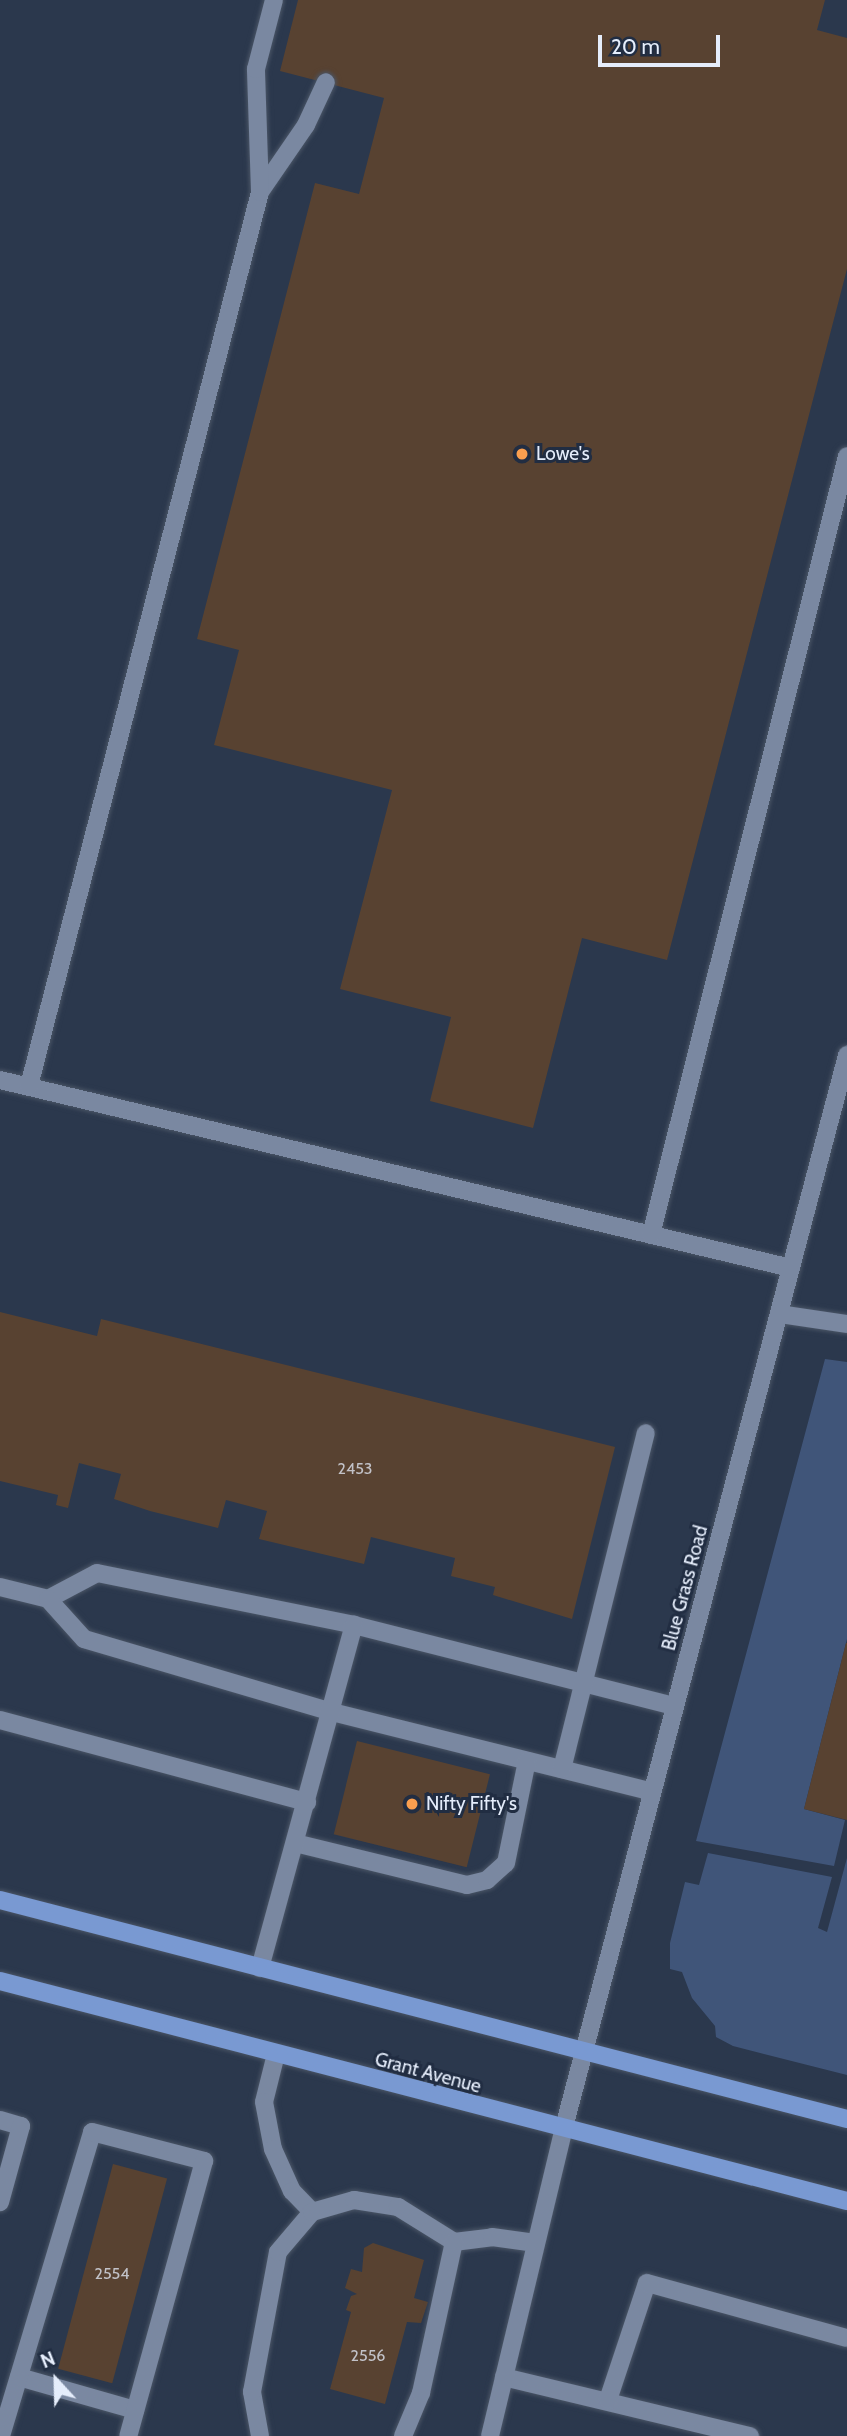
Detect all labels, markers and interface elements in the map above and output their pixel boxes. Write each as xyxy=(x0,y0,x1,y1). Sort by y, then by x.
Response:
scale bar xyxy=(602,21,724,65)
text: 20 m xyxy=(611,34,660,59)
place label: Lowe's xyxy=(536,443,590,465)
marker: Lowe's xyxy=(514,446,530,462)
house number: 2453 xyxy=(338,1459,372,1479)
street label: Blue Grass Road xyxy=(657,1523,713,1653)
place label: Nifty Fifty's xyxy=(426,1793,517,1815)
marker: Nifty Fifty's xyxy=(404,1796,420,1812)
street label: Grant Avenue xyxy=(372,2048,484,2098)
house number: 2554 xyxy=(95,2264,129,2284)
north arrow xyxy=(21,2345,91,2415)
house number: 2556 xyxy=(351,2346,385,2366)
text: N xyxy=(37,2347,58,2373)

